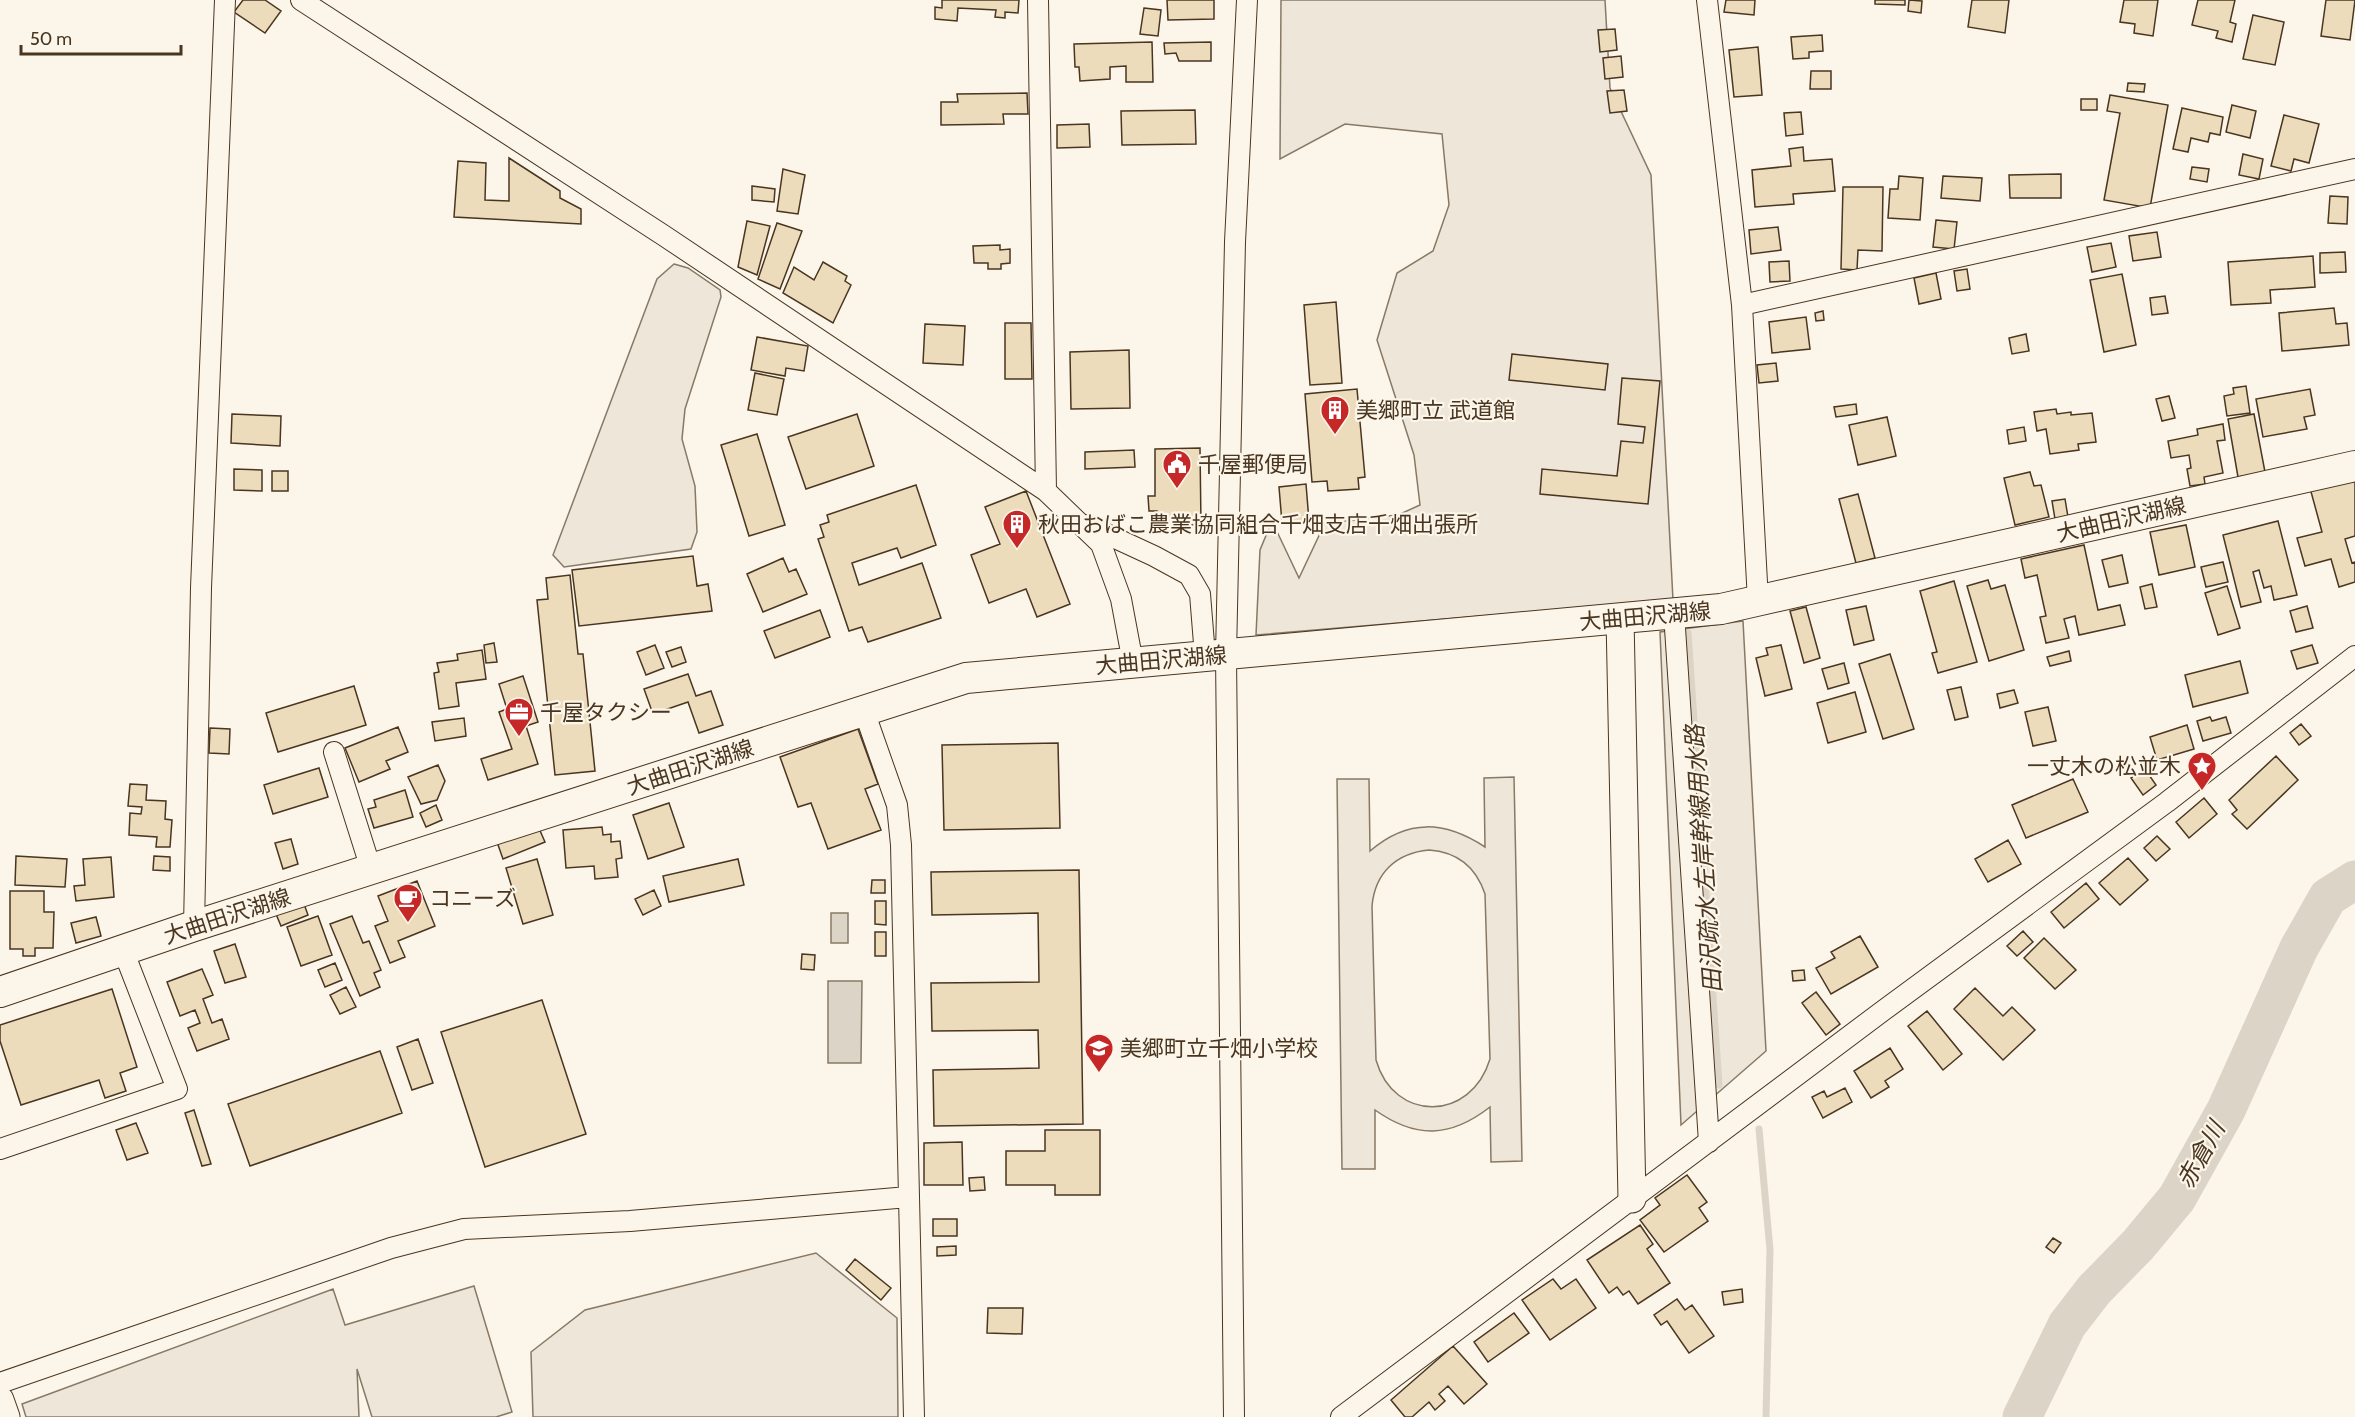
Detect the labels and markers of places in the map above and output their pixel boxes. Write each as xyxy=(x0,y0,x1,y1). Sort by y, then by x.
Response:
building icon: 美郷町立 武道館 xyxy=(1319,394,1351,436)
place label: 美郷町立 武道館 xyxy=(1356,397,1515,424)
public building icon: 千屋郵便局 xyxy=(1161,448,1193,490)
place label: 千屋郵便局 xyxy=(1198,451,1308,478)
building icon: 秋田おばこ農業協同組合千畑支店千畑出張所 xyxy=(1001,508,1033,550)
place label: 秋田おばこ農業協同組合千畑支店千畑出張所 xyxy=(1038,511,1478,538)
office icon: 千屋タクシー xyxy=(503,696,535,738)
place label: 千屋タクシー xyxy=(540,699,672,726)
place icon: 一丈木の松並木 xyxy=(2186,750,2218,792)
place label: 一丈木の松並木 xyxy=(2027,753,2181,780)
cafe icon: コニーズ xyxy=(392,882,424,924)
place label: コニーズ xyxy=(429,885,516,912)
school or university icon: 美郷町立千畑小学校 xyxy=(1083,1032,1115,1074)
place label: 美郷町立千畑小学校 xyxy=(1120,1035,1318,1062)

